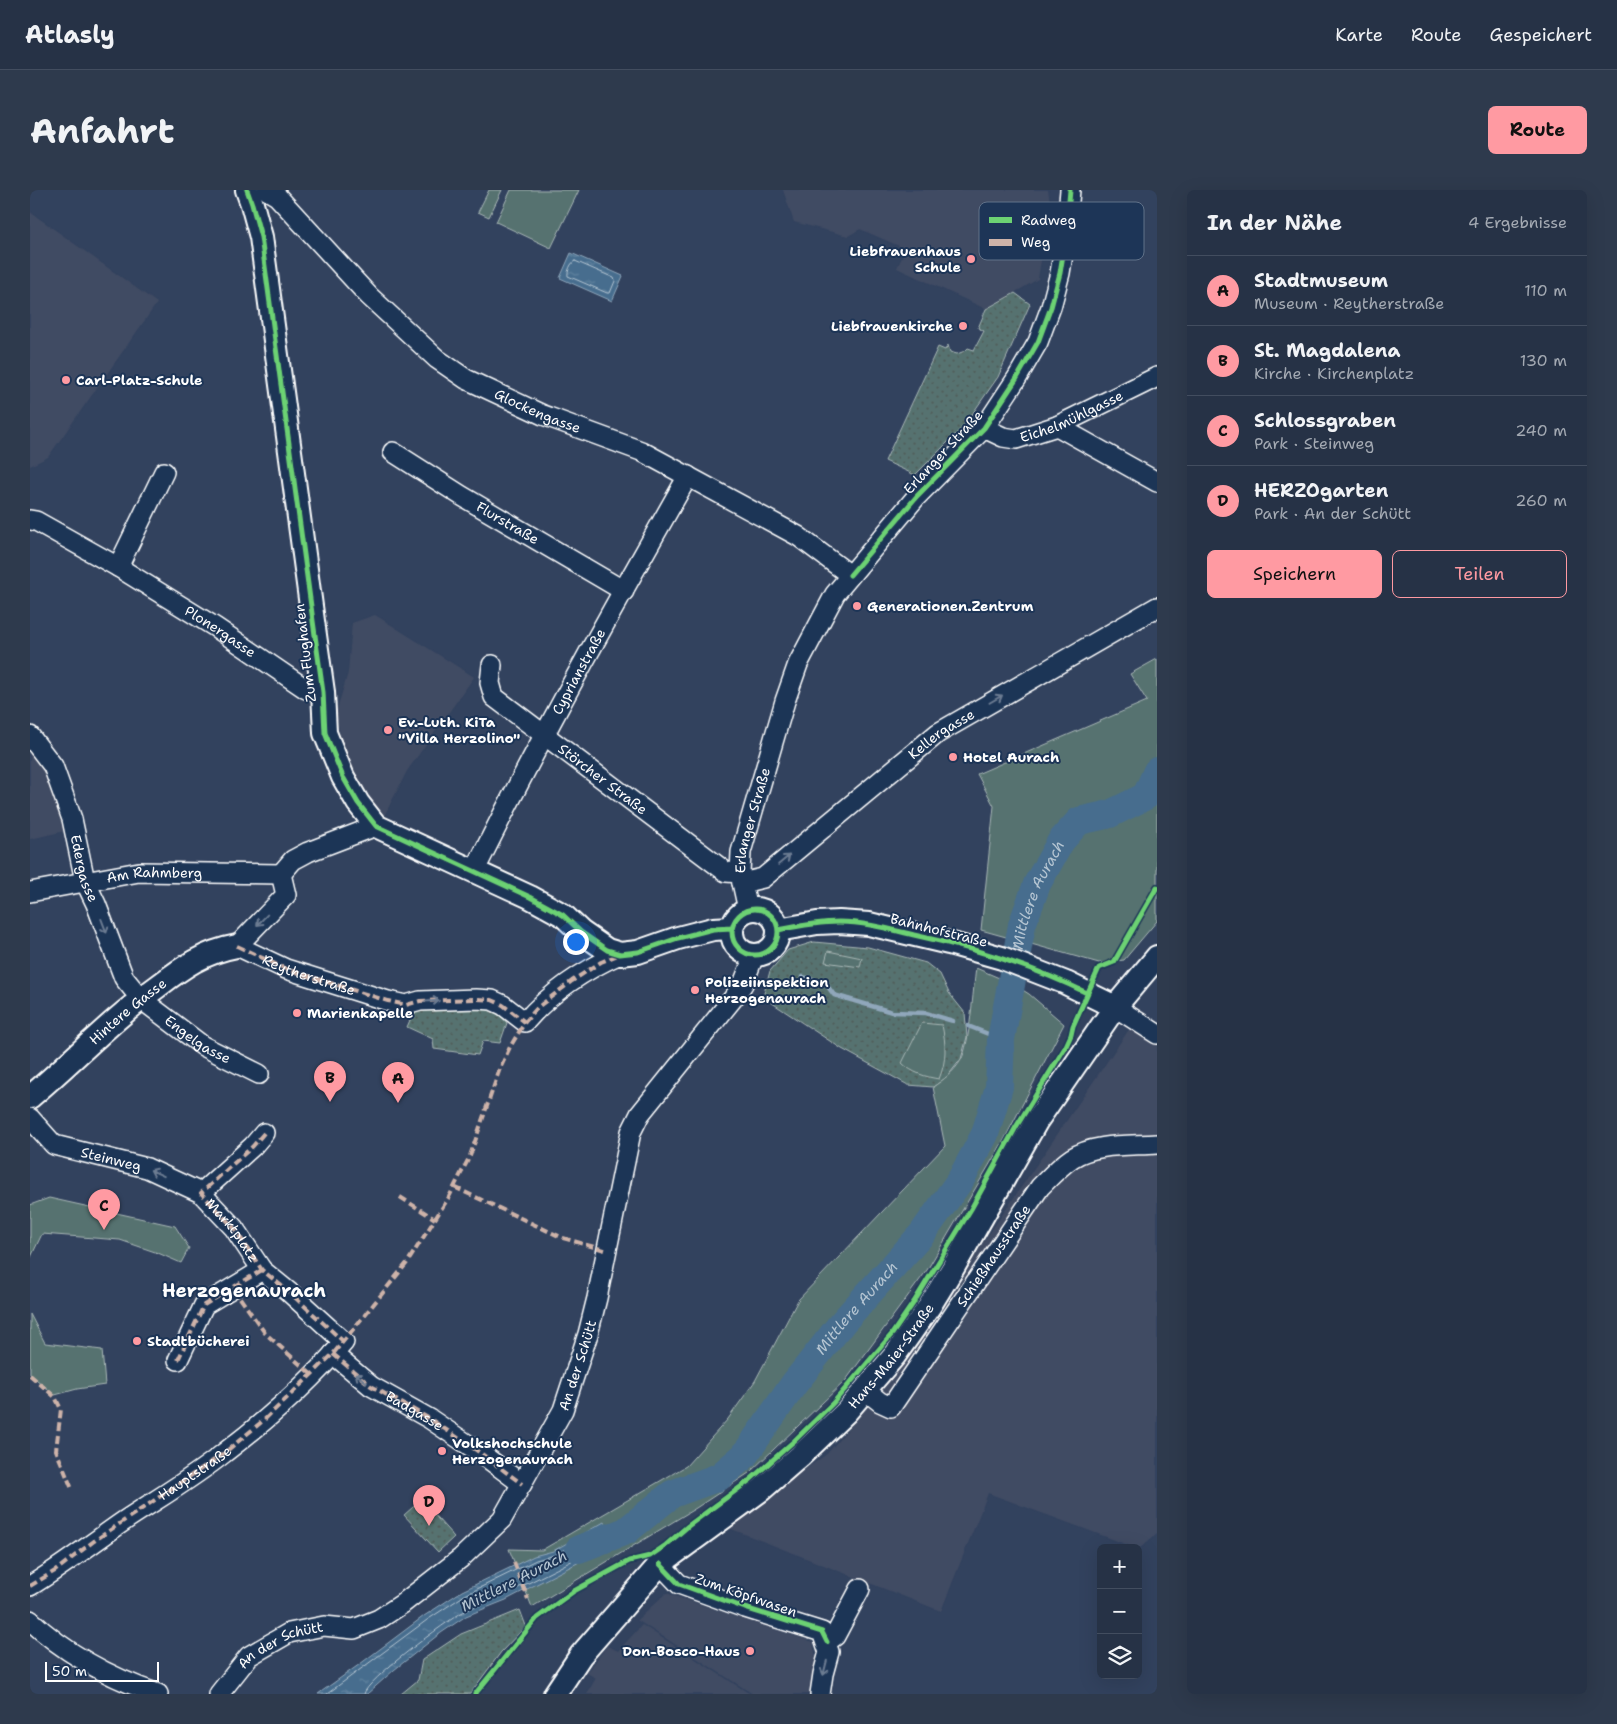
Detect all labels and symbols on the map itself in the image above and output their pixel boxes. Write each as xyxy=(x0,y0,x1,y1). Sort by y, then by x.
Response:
legend xyxy=(979,202,1144,260)
text: Radweg xyxy=(1021,211,1076,229)
text: Weg xyxy=(1021,233,1050,251)
place label: Liebfrauenhaus Schule xyxy=(849,242,961,276)
marker: Liebfrauenhaus Schule xyxy=(965,253,977,265)
place label: Liebfrauenkirche xyxy=(831,317,953,335)
marker: Liebfrauenkirche xyxy=(957,320,969,332)
place label: Carl-Platz-Schule xyxy=(76,371,203,389)
marker: Carl-Platz-Schule xyxy=(60,374,72,386)
street label: Glockengasse xyxy=(492,385,583,437)
street label: Eichelmühlgasse xyxy=(1017,386,1126,446)
street label: Erlanger Straße xyxy=(899,406,987,498)
street label: Flurstraße xyxy=(473,497,543,548)
place label: Generationen.Zentrum xyxy=(867,597,1034,615)
marker: Generationen.Zentrum xyxy=(851,600,863,612)
street label: Plonergasse xyxy=(181,602,259,661)
street label: Zum Flughafen xyxy=(290,602,320,703)
street label: Cyprianstraße xyxy=(548,625,609,718)
one-way arrow xyxy=(989,694,1004,704)
street label: Kellergasse xyxy=(904,705,978,763)
place label: Ev.-Luth. KiTa "Villa Herzolino" xyxy=(398,713,520,747)
marker: Ev.-Luth. KiTa "Villa Herzolino" xyxy=(382,724,394,736)
street label: Störcher Straße xyxy=(555,740,651,819)
place label: Hotel Aurach xyxy=(963,748,1059,766)
marker: Hotel Aurach xyxy=(947,751,959,763)
street label: Erlanger Straße xyxy=(731,765,774,874)
street label: Edergasse xyxy=(67,833,103,905)
water label: Mittlere Aurach xyxy=(1008,837,1069,951)
one-way arrow xyxy=(777,855,790,866)
street label: Am Rahmberg xyxy=(105,862,202,887)
street label: Bahnhofstraße xyxy=(889,909,990,951)
one-way arrow xyxy=(256,914,268,927)
one-way arrow xyxy=(100,918,109,933)
your location xyxy=(563,929,589,955)
street label: Reytherstraße xyxy=(259,950,358,999)
place label: Polizeiinspektion Herzogenaurach xyxy=(705,973,829,1007)
street label: Hintere Gasse xyxy=(85,974,170,1048)
marker: Polizeiinspektion Herzogenaurach xyxy=(689,984,701,996)
one-way arrow xyxy=(424,996,440,1005)
place label: Marienkapelle xyxy=(307,1004,413,1022)
marker: Marienkapelle xyxy=(291,1007,303,1019)
street label: Engelgasse xyxy=(161,1011,234,1067)
pin: B xyxy=(314,1061,346,1102)
pin: A xyxy=(382,1062,414,1103)
street label: Steinweg xyxy=(79,1143,143,1175)
one-way arrow xyxy=(150,1167,165,1177)
pin: C xyxy=(88,1189,120,1230)
street label: Marktplatz xyxy=(202,1194,263,1266)
street label: Schießhausstraße xyxy=(952,1201,1035,1310)
water label: Mittlere Aurach xyxy=(811,1258,902,1359)
district label: Herzogenaurach xyxy=(162,1278,326,1303)
street label: Hans-Maier-Straße xyxy=(844,1300,938,1412)
street label: An der Schütt xyxy=(554,1318,600,1413)
place label: Stadtbücherei xyxy=(147,1332,250,1350)
marker: Stadtbücherei xyxy=(131,1335,143,1347)
one-way arrow xyxy=(355,1373,368,1384)
street label: Badgasse xyxy=(383,1387,447,1435)
place label: Volkshochschule Herzogenaurach xyxy=(452,1434,573,1468)
street label: Hauptstraße xyxy=(155,1442,235,1504)
marker: Volkshochschule Herzogenaurach xyxy=(436,1445,448,1457)
pin: D xyxy=(413,1485,445,1526)
water label: Mittlere Aurach xyxy=(458,1546,570,1616)
street label: Zum Köpfwasen xyxy=(693,1569,800,1621)
street label: An der Schütt xyxy=(234,1617,325,1672)
place label: Don-Bosco-Haus xyxy=(622,1642,740,1660)
marker: Don-Bosco-Haus xyxy=(744,1645,756,1657)
scale bar xyxy=(45,1659,159,1682)
one-way arrow xyxy=(820,1660,829,1676)

